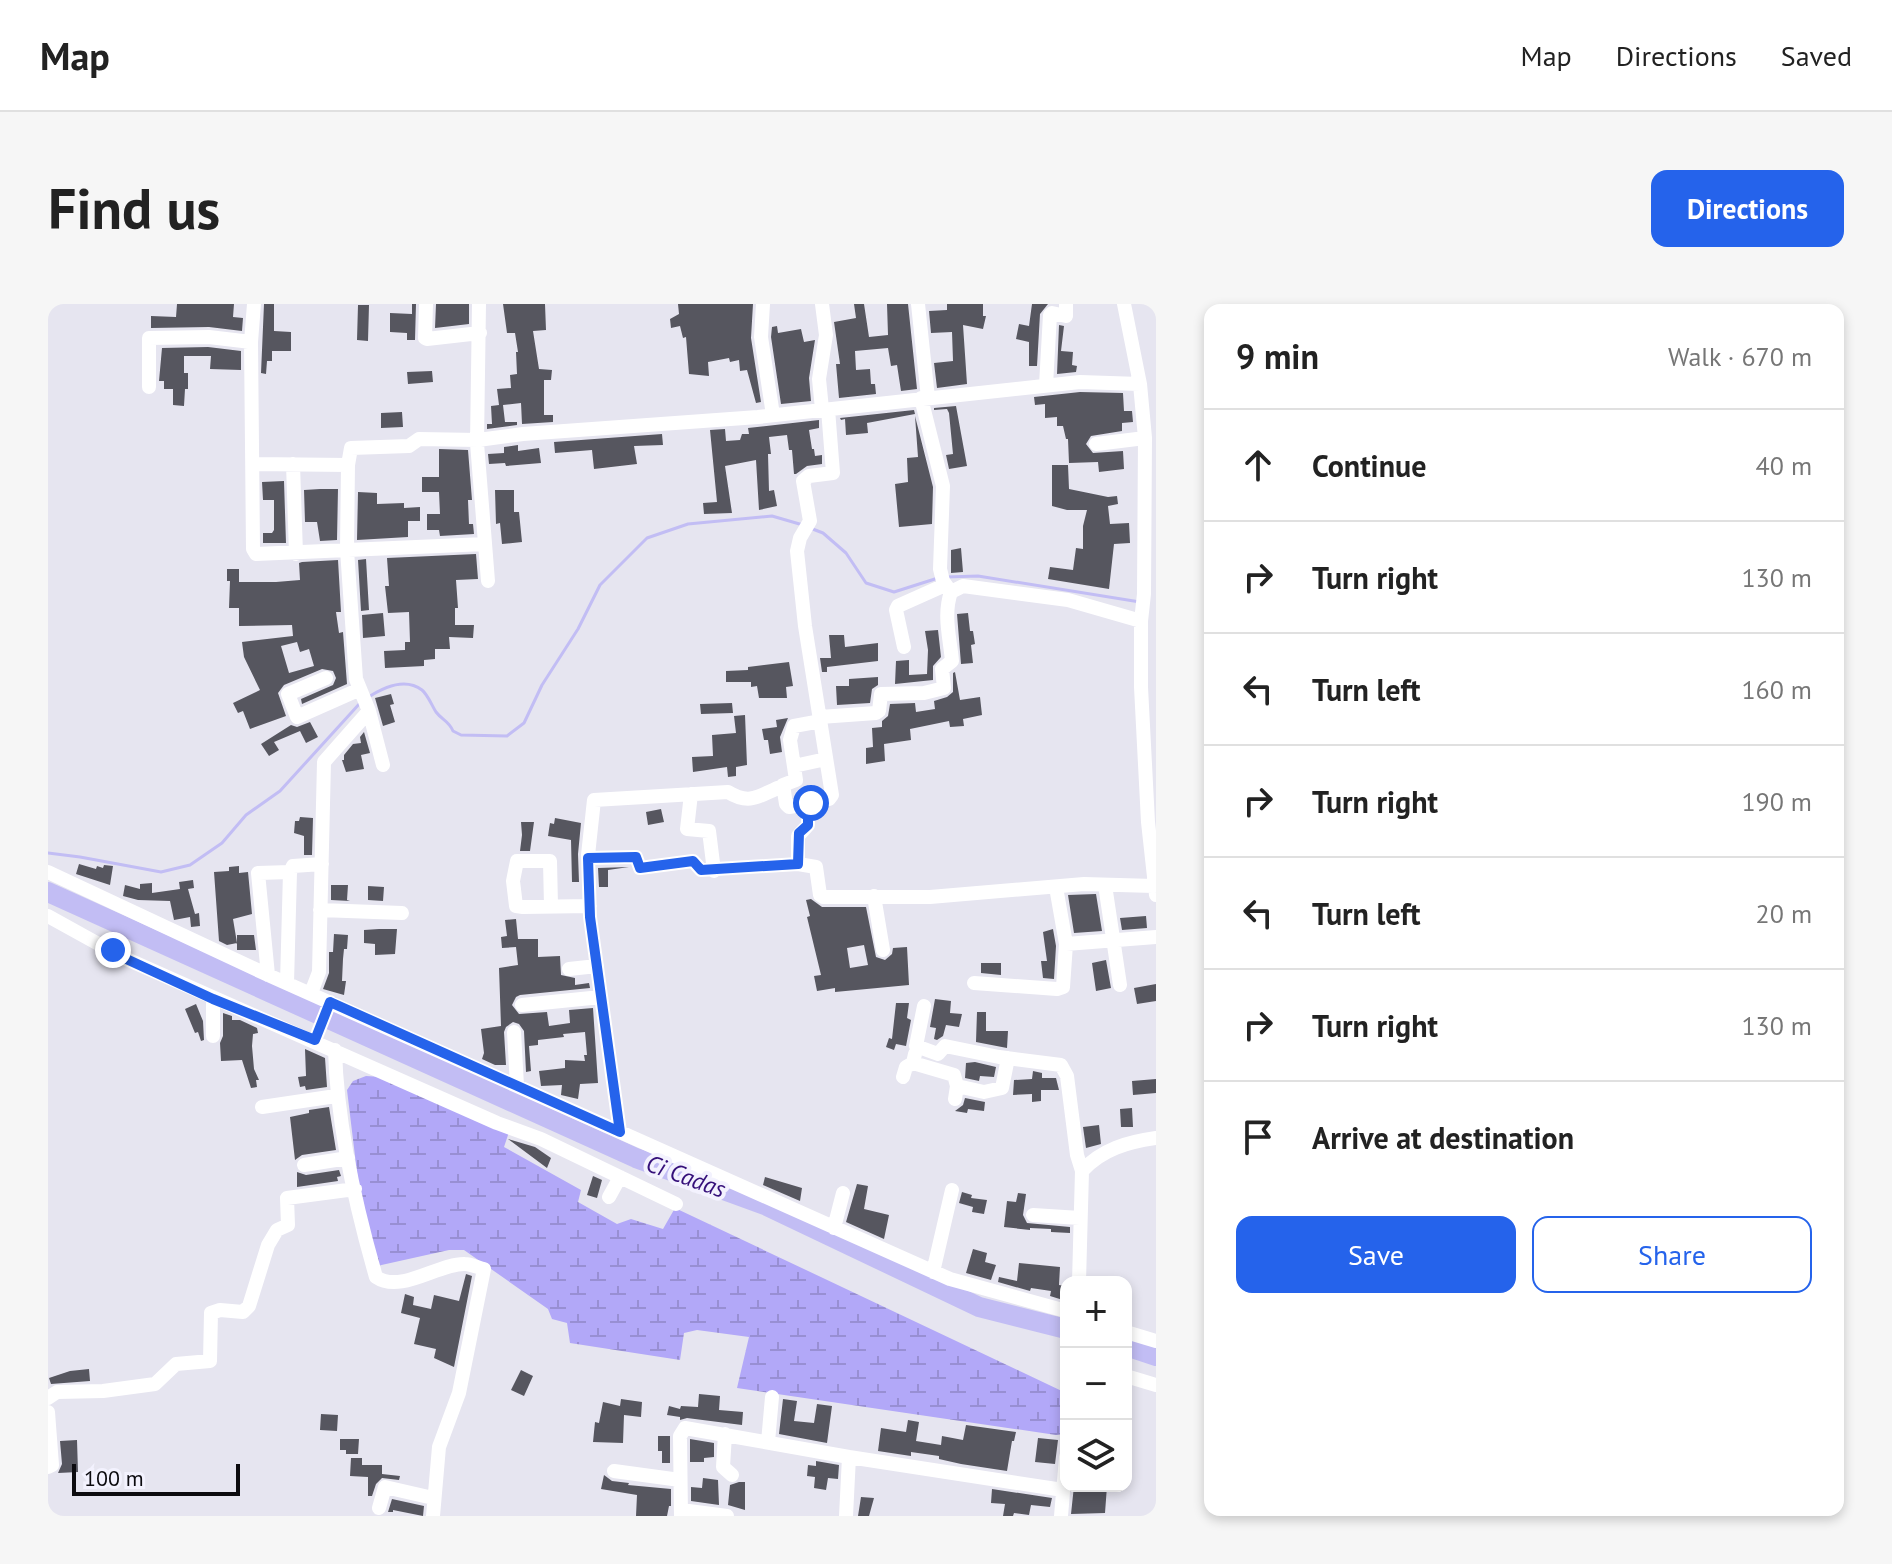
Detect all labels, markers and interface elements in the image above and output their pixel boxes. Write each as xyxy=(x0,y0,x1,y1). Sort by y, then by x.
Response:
text: Map xyxy=(40,31,110,80)
text: Map xyxy=(1521,37,1572,74)
text: Directions xyxy=(1616,37,1737,74)
text: Saved xyxy=(1781,37,1852,74)
button: Directions xyxy=(1651,170,1844,247)
text: Find us xyxy=(48,172,220,244)
text: 9 min xyxy=(1236,334,1319,378)
text: Walk · 670 m xyxy=(1668,340,1812,373)
icon: ahead xyxy=(1236,443,1280,487)
text: Continue xyxy=(1312,446,1426,485)
text: 40 m xyxy=(1756,449,1812,482)
icon: right xyxy=(1236,555,1280,599)
text: Turn right xyxy=(1312,558,1438,597)
text: 130 m xyxy=(1741,561,1812,594)
icon: left xyxy=(1236,667,1280,711)
text: Turn left xyxy=(1312,670,1420,709)
text: 160 m xyxy=(1741,673,1812,706)
icon: right xyxy=(1236,779,1280,823)
text: Turn right xyxy=(1312,782,1438,821)
route start xyxy=(793,785,829,821)
text: 190 m xyxy=(1741,785,1812,818)
icon: left xyxy=(1236,891,1280,935)
text: Turn left xyxy=(1312,894,1420,933)
text: 20 m xyxy=(1756,897,1812,930)
route end xyxy=(95,932,131,968)
icon: right xyxy=(1236,1003,1280,1047)
text: Turn right xyxy=(1312,1006,1438,1045)
text: 130 m xyxy=(1741,1009,1812,1042)
icon: arrive xyxy=(1236,1115,1280,1159)
text: Arrive at destination xyxy=(1312,1118,1574,1157)
water label: Ci Cadas xyxy=(642,1147,730,1205)
button: Save xyxy=(1236,1216,1516,1293)
button: Share xyxy=(1532,1216,1812,1293)
map controls xyxy=(1060,1276,1132,1492)
button: + xyxy=(1060,1276,1132,1348)
button: − xyxy=(1060,1348,1132,1420)
button: layers xyxy=(1060,1420,1132,1492)
scale bar xyxy=(72,1460,240,1496)
text: 100 m xyxy=(84,1464,144,1492)

